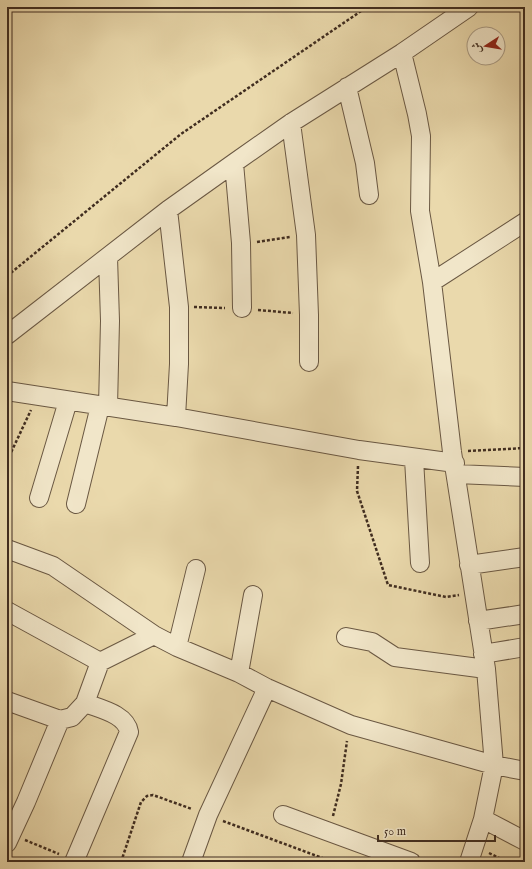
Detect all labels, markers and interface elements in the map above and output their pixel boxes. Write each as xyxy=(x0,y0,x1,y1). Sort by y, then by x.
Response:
north arrow xyxy=(466,26,506,66)
text: ش xyxy=(469,41,485,55)
scale bar xyxy=(378,817,495,843)
text: 50 m xyxy=(384,824,406,839)

